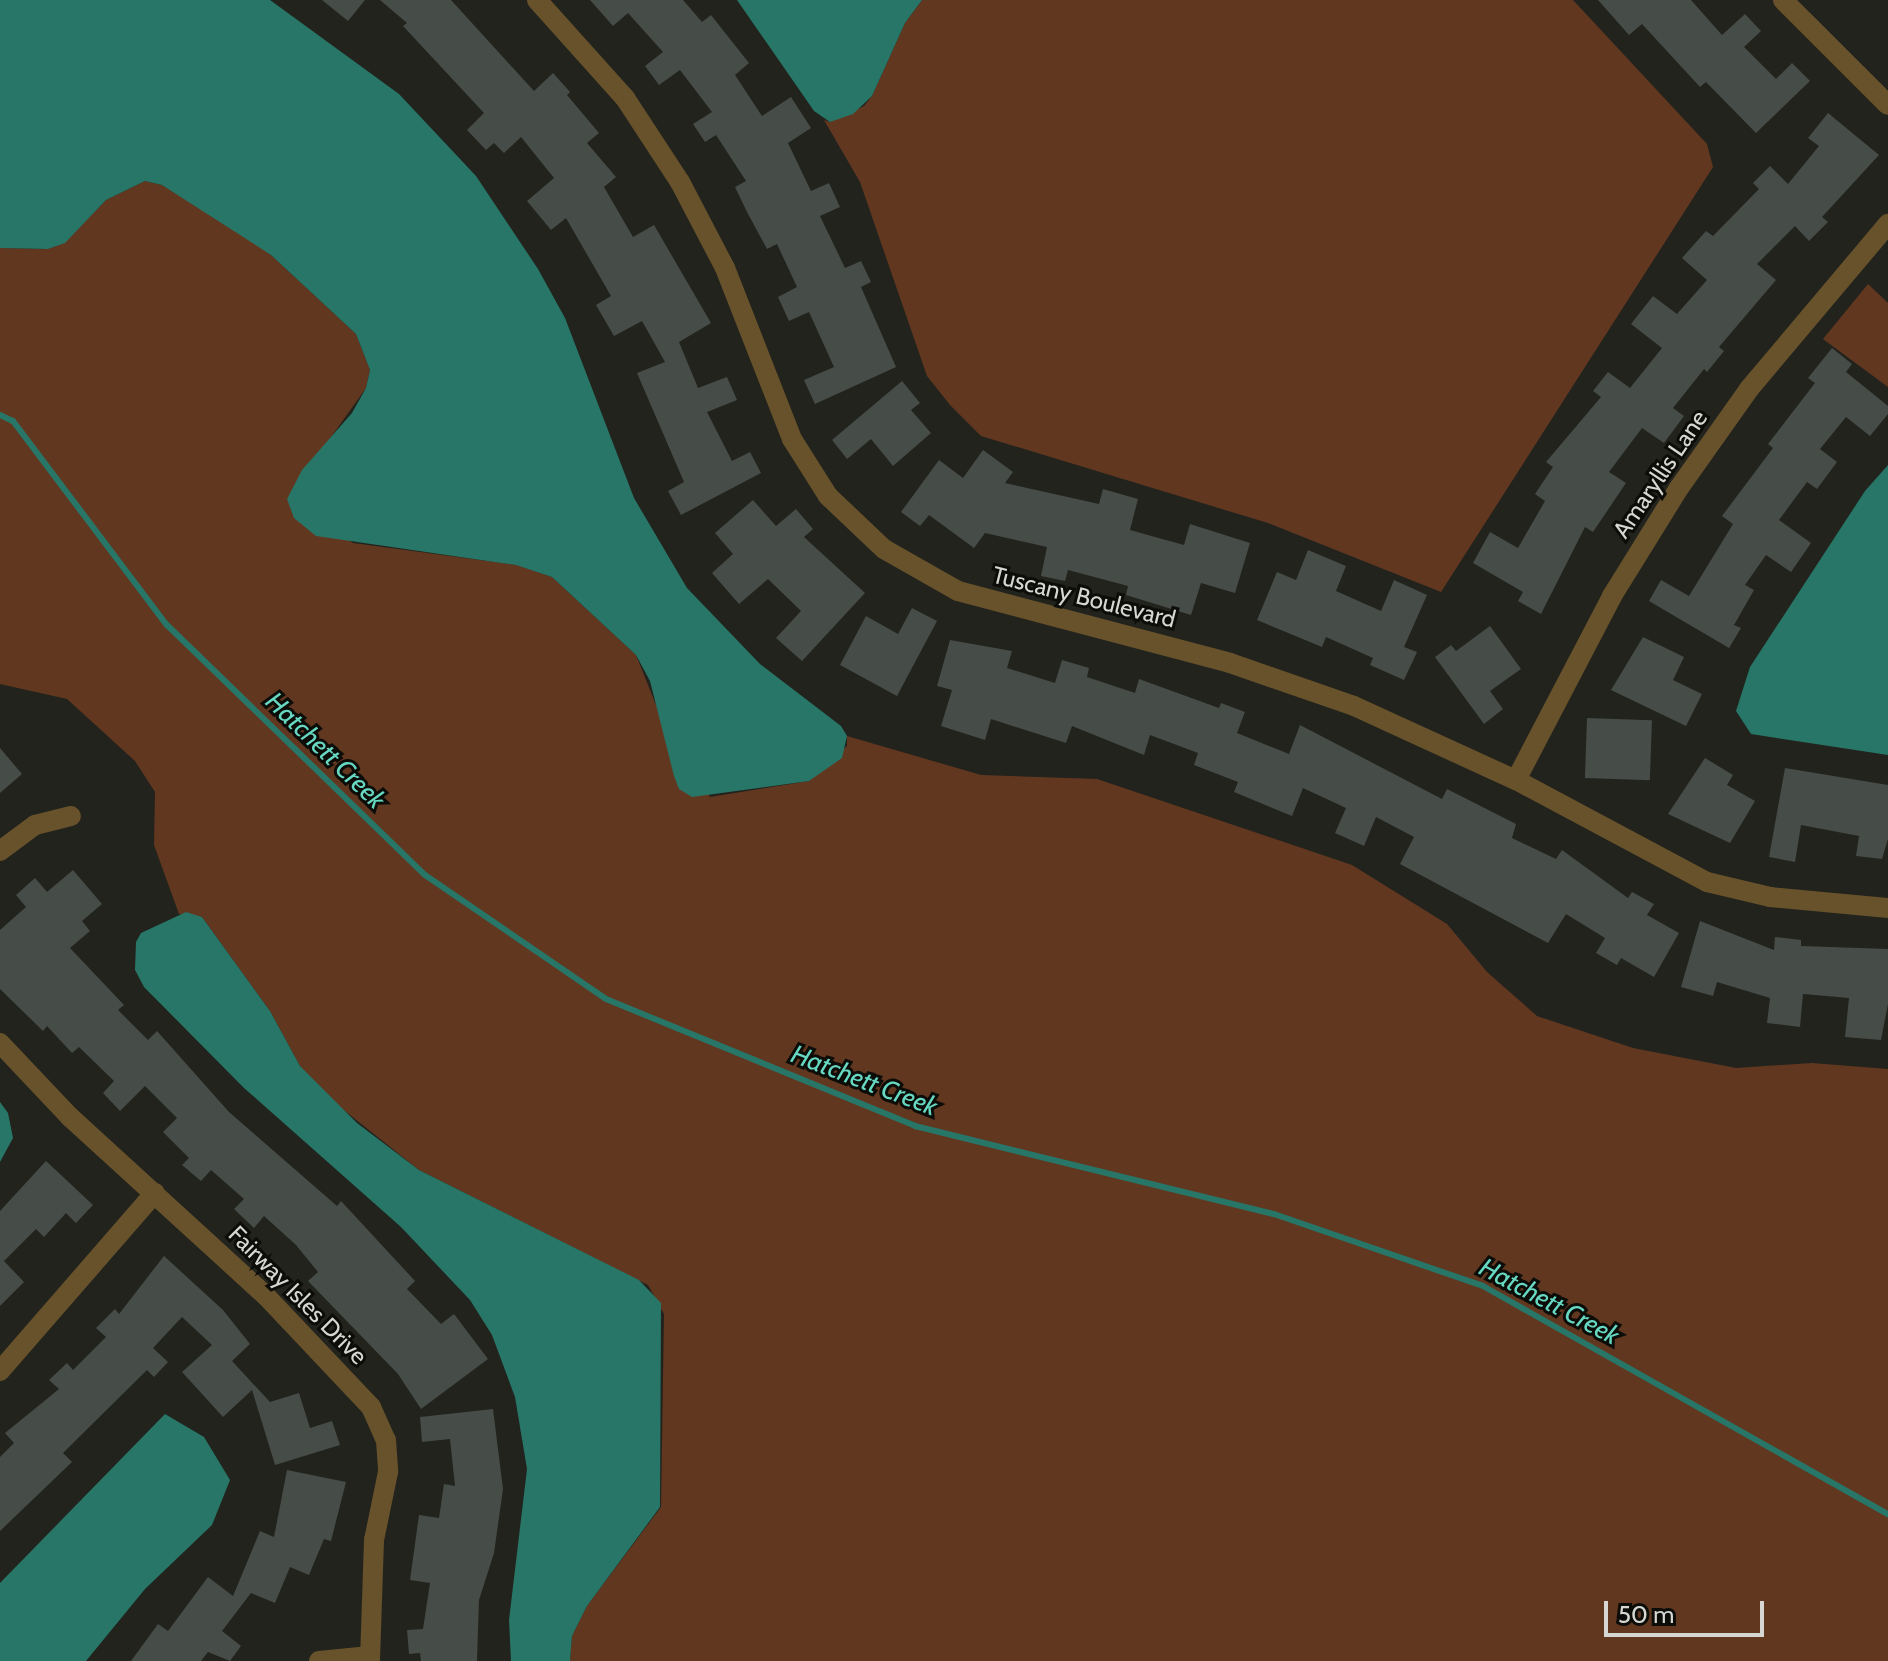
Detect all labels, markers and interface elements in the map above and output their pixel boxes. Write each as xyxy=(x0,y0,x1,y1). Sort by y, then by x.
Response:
street label: Amaryllis Lane xyxy=(1607,405,1713,543)
street label: Tuscany Boulevard xyxy=(989,560,1179,634)
water label: Hatchett Creek xyxy=(259,686,391,816)
water label: Hatchett Creek xyxy=(787,1039,941,1123)
street label: Fairway Isles Drive xyxy=(223,1220,373,1370)
water label: Hatchett Creek xyxy=(1474,1252,1624,1352)
scale bar xyxy=(1608,1585,1768,1635)
text: 50 m xyxy=(1618,1600,1674,1629)

